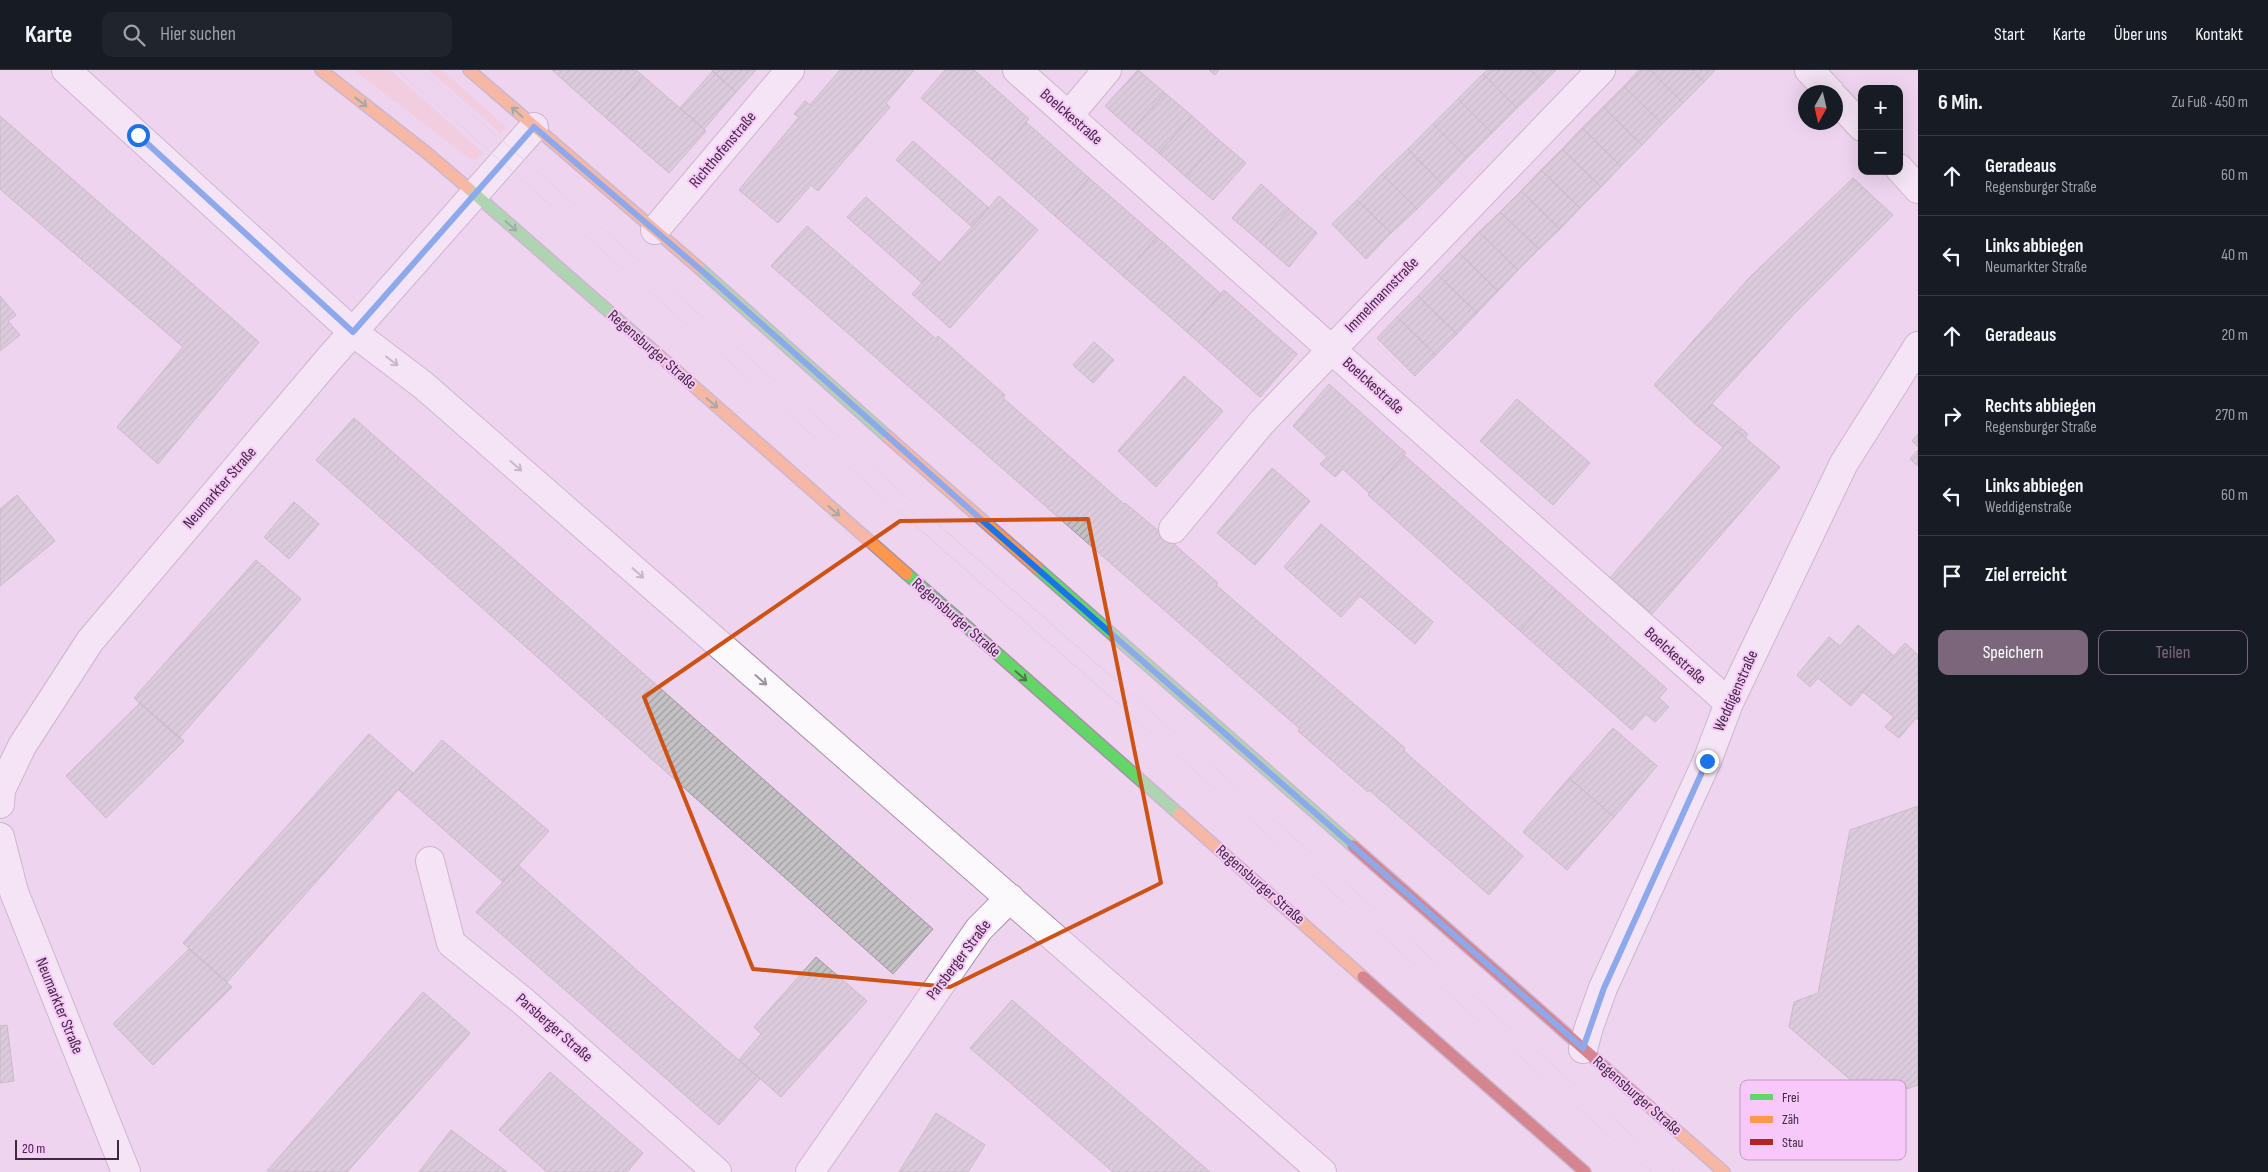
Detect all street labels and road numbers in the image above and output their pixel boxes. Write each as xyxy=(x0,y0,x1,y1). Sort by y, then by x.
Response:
street label: Boelckestraße xyxy=(1036,85,1106,149)
street label: Richthofenstraße xyxy=(686,108,760,192)
street label: Immelmannstraße xyxy=(1341,253,1423,337)
street label: Regensburger Straße xyxy=(604,306,700,394)
street label: Boelckestraße xyxy=(1338,353,1408,419)
street label: Neumarkter Straße xyxy=(179,443,261,533)
street label: Regensburger Straße xyxy=(908,574,1004,662)
street label: Boelckestraße xyxy=(1640,623,1710,689)
street label: Weddigenstraße xyxy=(1710,647,1762,735)
street label: Regensburger Straße xyxy=(1212,841,1308,929)
street label: Parsberger Straße xyxy=(923,916,995,1004)
street label: Neumarkter Straße xyxy=(31,955,87,1057)
street label: Parsberger Straße xyxy=(512,990,596,1066)
street label: Regensburger Straße xyxy=(1589,1052,1685,1140)

